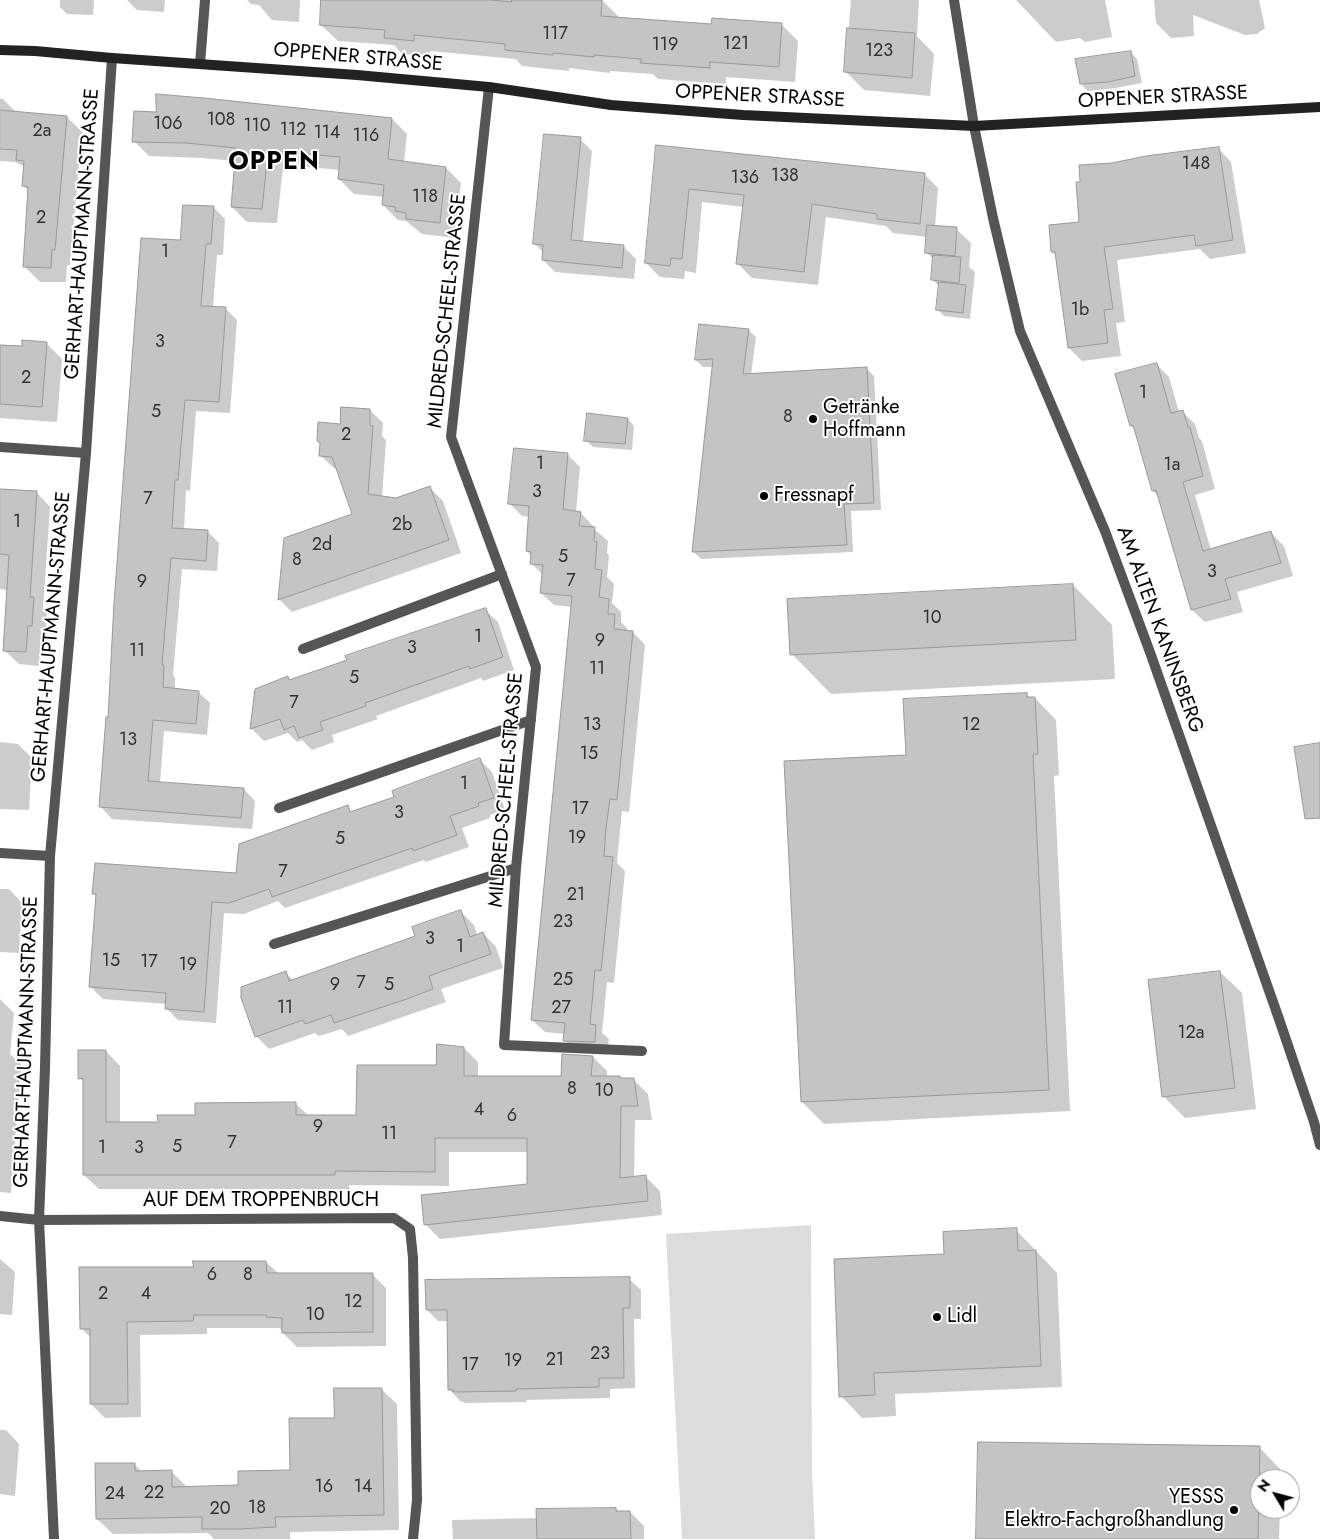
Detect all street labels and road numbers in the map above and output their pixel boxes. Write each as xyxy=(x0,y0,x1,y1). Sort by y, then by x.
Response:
street label: OPPENER STRASSE xyxy=(272,39,444,77)
street label: OPPENER STRASSE xyxy=(674,81,846,113)
street label: OPPENER STRASSE xyxy=(1077,82,1249,114)
street label: GERHART-HAUPTMANN-STRASSE xyxy=(61,88,105,380)
street label: MILDRED-SCHEEL-STRASSE xyxy=(424,193,472,429)
street label: GERHART-HAUPTMANN-STRASSE xyxy=(27,491,77,783)
street label: AM ALTEN KANINSBERG xyxy=(1110,523,1208,737)
street label: MILDRED-SCHEEL-STRASSE xyxy=(485,672,529,908)
street label: GERHART-HAUPTMANN-STRASSE xyxy=(10,896,44,1188)
street label: AUF DEM TROPPENBRUCH xyxy=(143,1189,379,1213)

